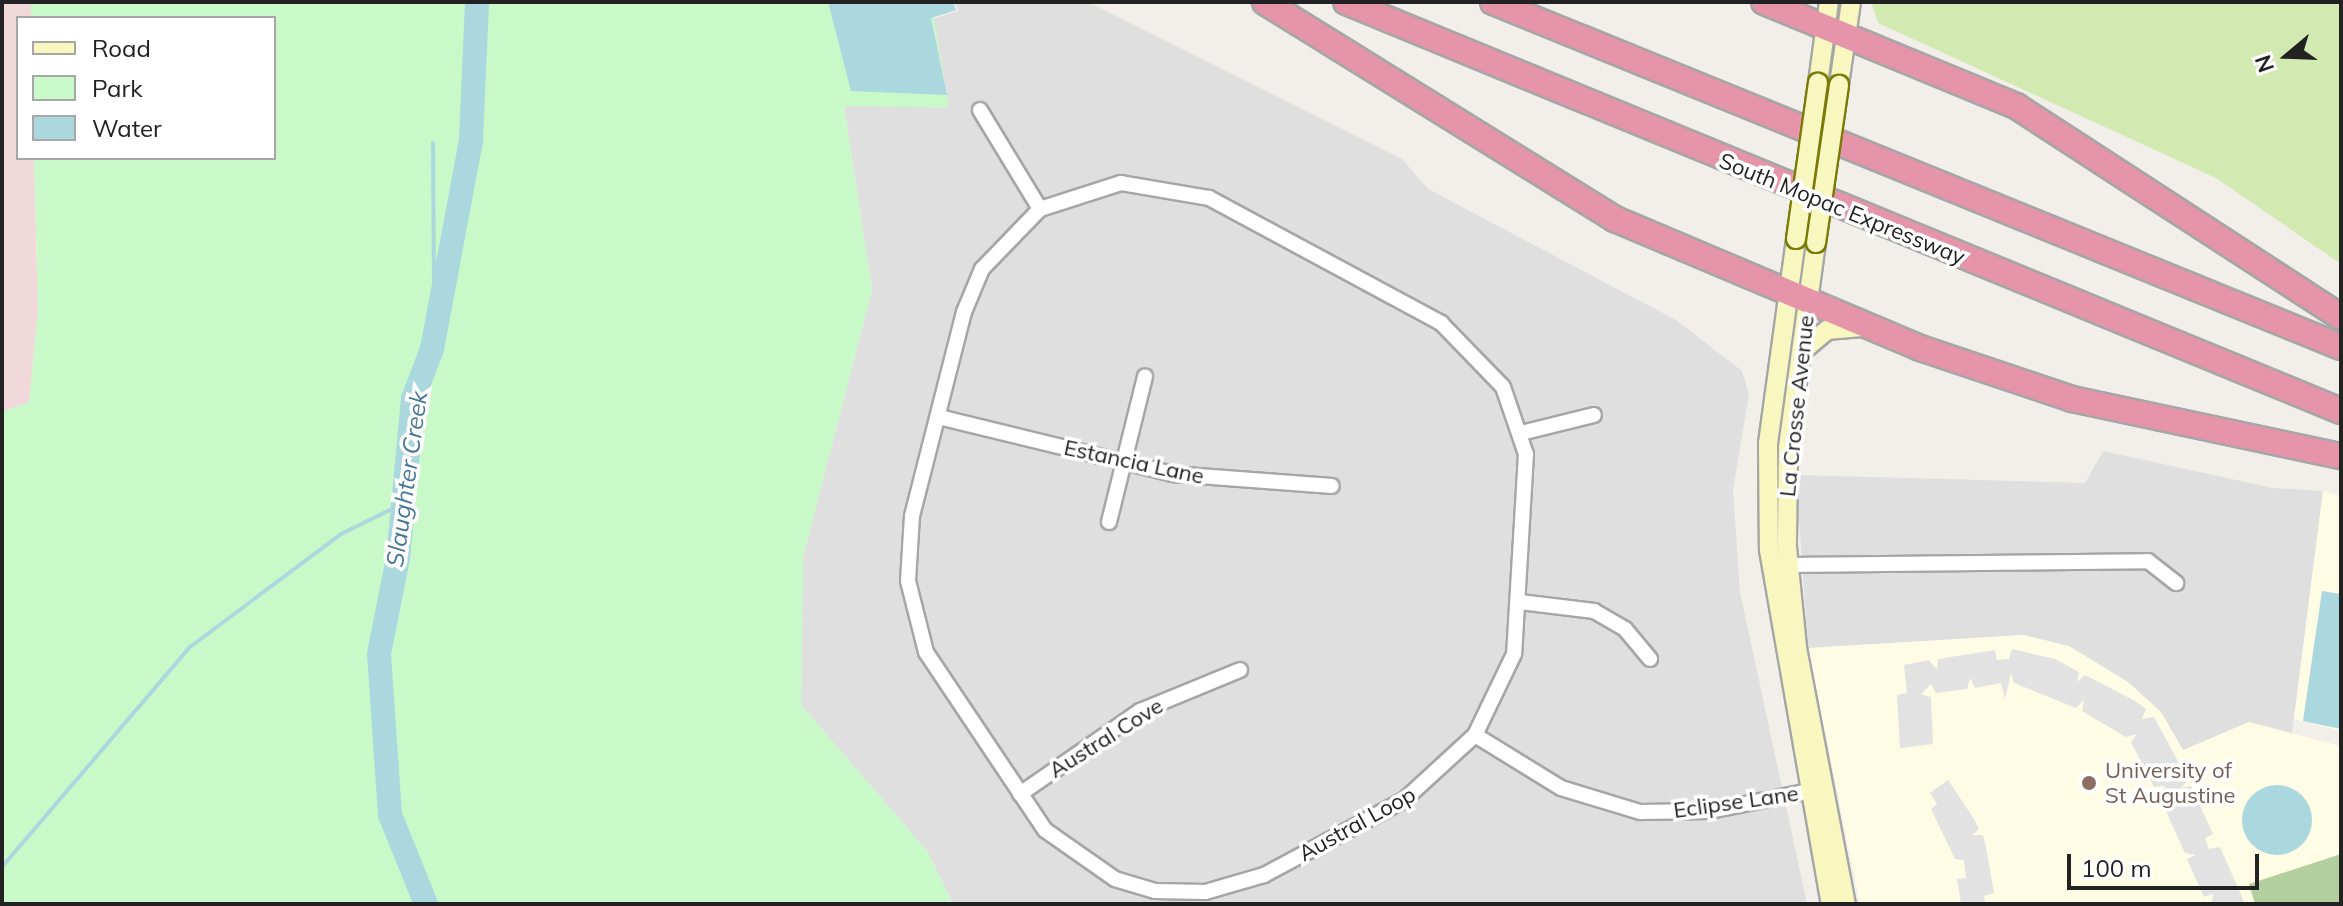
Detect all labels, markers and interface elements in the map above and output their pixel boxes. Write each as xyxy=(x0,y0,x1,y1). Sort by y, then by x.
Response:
legend xyxy=(16,16,276,160)
north arrow xyxy=(2247,16,2327,96)
text: Road xyxy=(92,33,151,63)
text: N xyxy=(2248,51,2280,76)
text: Park xyxy=(92,73,143,103)
text: Water xyxy=(92,113,162,143)
street label: South Mopac Expressway xyxy=(1715,148,1969,270)
street label: La Crosse Avenue xyxy=(1774,314,1820,498)
water label: Slaughter Creek xyxy=(380,389,434,569)
street label: Estancia Lane xyxy=(1062,434,1206,490)
street label: Austral Cove xyxy=(1044,692,1168,784)
place label: University of St Augustine xyxy=(2105,757,2236,808)
marker: University of St Augustine xyxy=(2080,774,2098,792)
street label: Eclipse Lane xyxy=(1672,780,1800,824)
street label: Austral Loop xyxy=(1294,781,1420,867)
scale bar xyxy=(2071,838,2263,888)
text: 100 m xyxy=(2081,853,2152,883)

